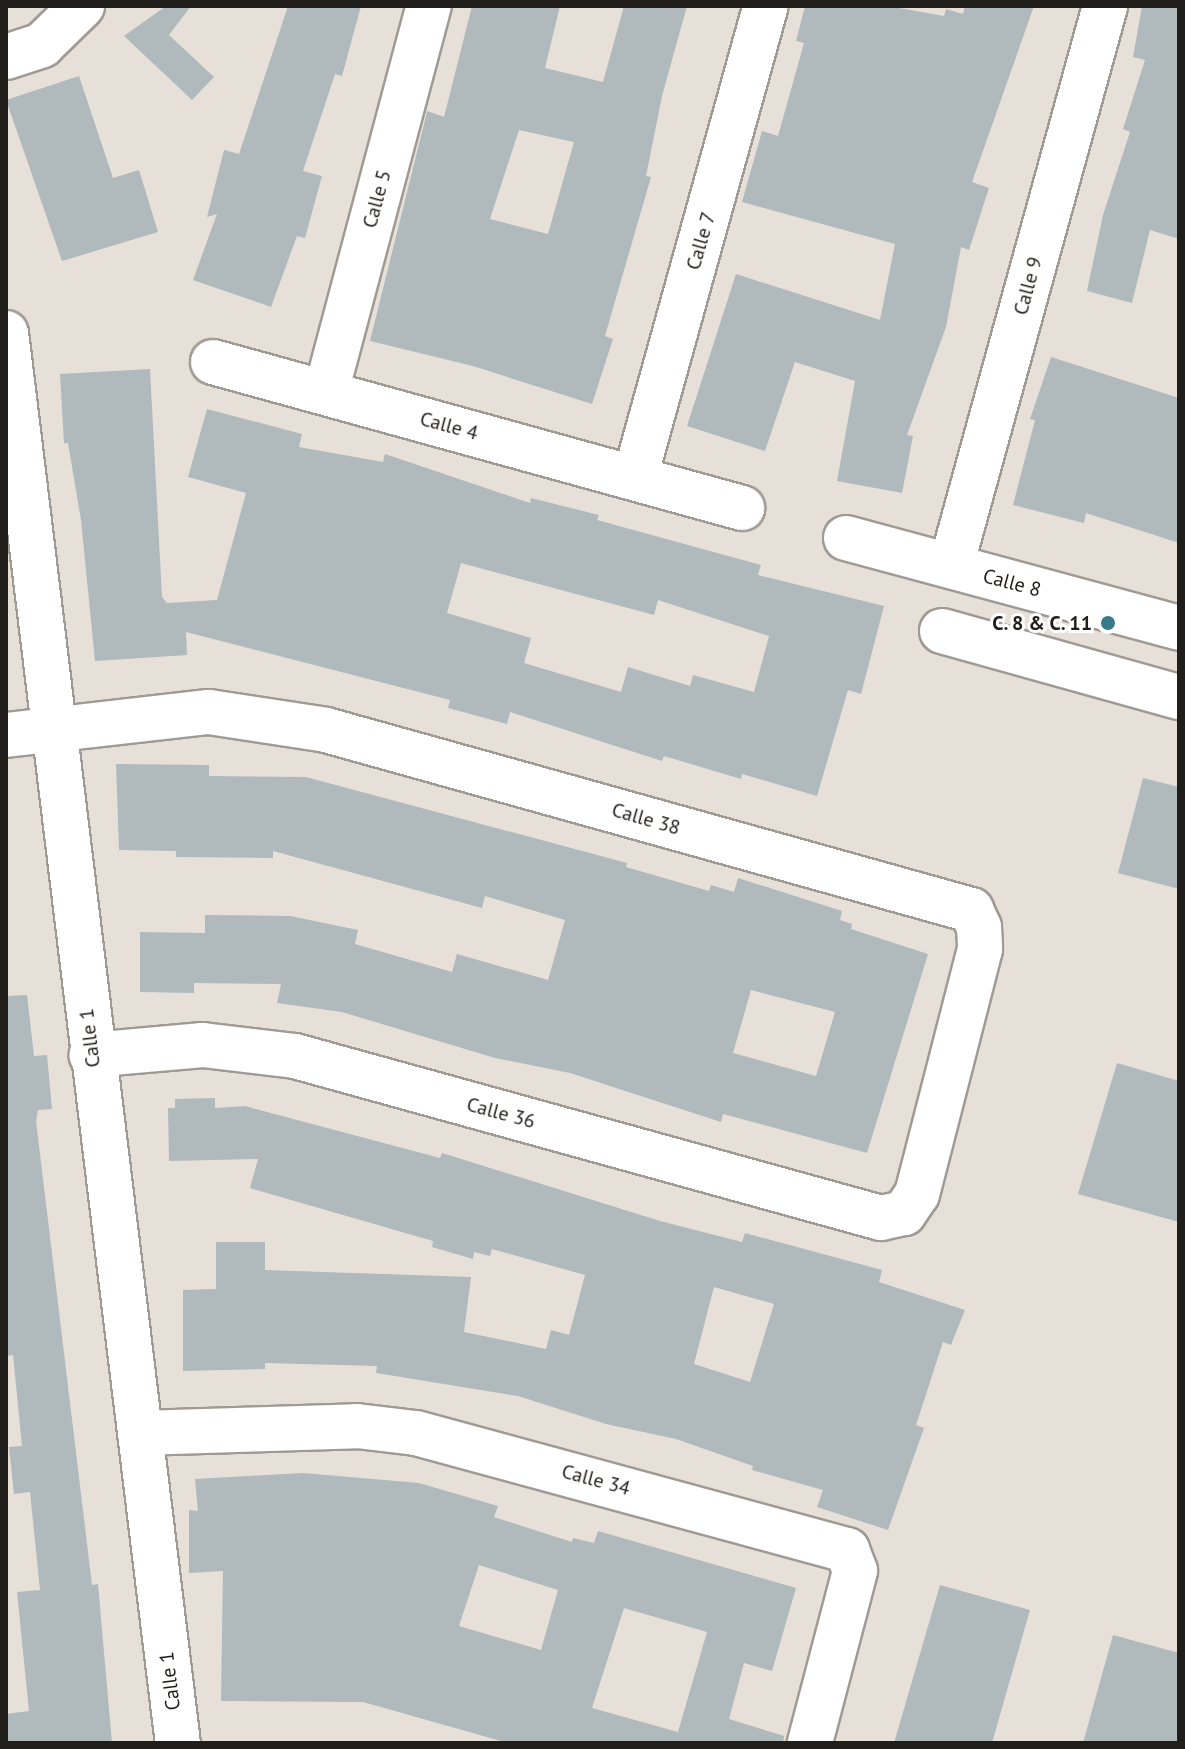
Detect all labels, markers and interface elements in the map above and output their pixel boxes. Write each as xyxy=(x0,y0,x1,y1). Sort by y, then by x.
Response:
street label: Calle 5 xyxy=(358,167,396,231)
street label: Calle 7 xyxy=(681,209,721,273)
street label: Calle 9 xyxy=(1009,254,1047,318)
street label: Calle 4 xyxy=(417,407,481,445)
street label: Calle 8 xyxy=(980,564,1044,602)
place label: C. 8 & C. 11 xyxy=(989,611,1092,635)
marker: C. 8 & C. 11 xyxy=(1099,614,1117,632)
street label: Calle 38 xyxy=(609,798,683,840)
street label: Calle 1 xyxy=(74,1007,106,1069)
street label: Calle 36 xyxy=(464,1092,538,1134)
street label: Calle 34 xyxy=(559,1459,633,1501)
street label: Calle 1 xyxy=(154,1650,186,1712)

